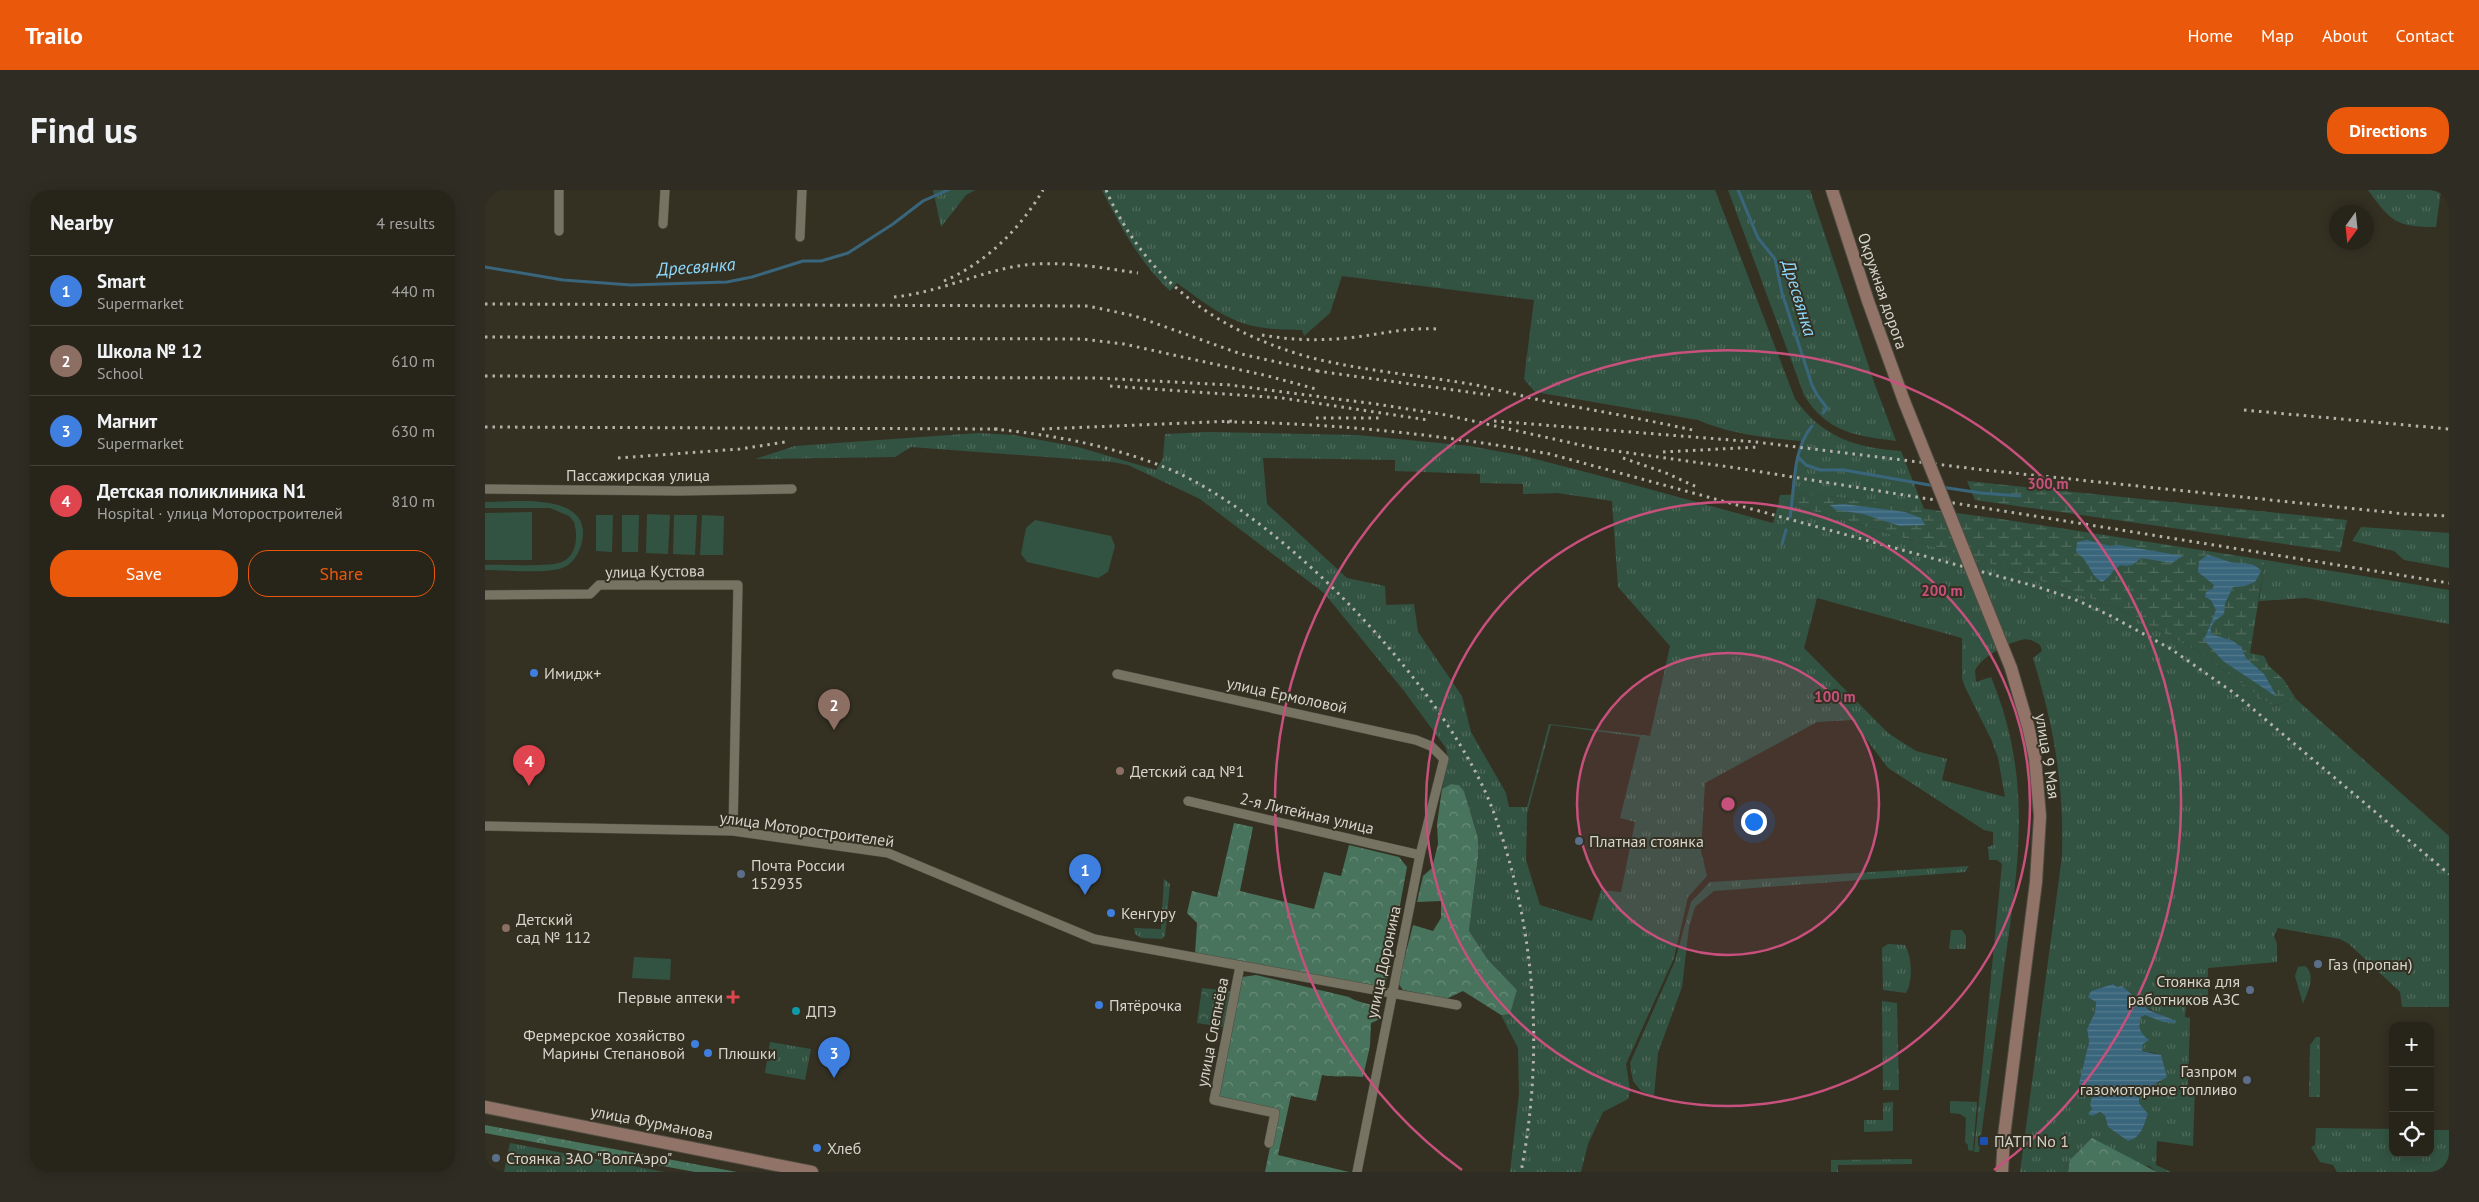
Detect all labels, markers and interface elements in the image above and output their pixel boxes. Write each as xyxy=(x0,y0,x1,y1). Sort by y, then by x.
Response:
text: Trailo xyxy=(25,20,83,51)
text: Home xyxy=(2187,24,2233,47)
text: Map xyxy=(2261,24,2294,47)
text: About xyxy=(2322,24,2368,47)
text: Contact xyxy=(2396,24,2454,47)
text: Find us xyxy=(30,107,138,153)
button: Directions xyxy=(2327,107,2449,154)
north arrow xyxy=(2329,205,2374,250)
text: Nearby xyxy=(50,209,113,236)
text: 4 results xyxy=(376,213,435,233)
street label: Окружная дорога xyxy=(1854,230,1912,352)
water label: Дресвянка xyxy=(654,252,736,281)
water label: Дресвянка xyxy=(1776,255,1822,339)
text: Smart xyxy=(97,269,146,293)
text: 1 xyxy=(61,281,71,301)
text: 440 m xyxy=(392,281,435,301)
text: Supermarket xyxy=(97,293,184,313)
text: Школа № 12 xyxy=(97,339,203,363)
text: 2 xyxy=(61,351,71,371)
text: 610 m xyxy=(392,351,435,371)
text: School xyxy=(97,363,143,383)
text: Магнит xyxy=(97,409,157,433)
text: 3 xyxy=(61,421,71,441)
text: 630 m xyxy=(392,421,435,441)
text: Supermarket xyxy=(97,433,184,453)
street label: Пассажирская улица xyxy=(566,465,710,485)
text: 300 m xyxy=(2027,474,2069,493)
text: Детская поликлиника N1 xyxy=(97,479,306,503)
text: 4 xyxy=(61,491,71,511)
text: 810 m xyxy=(392,491,435,511)
text: Hospital · улица Моторостроителей xyxy=(97,503,343,523)
button: Save xyxy=(50,550,238,597)
button: Share xyxy=(248,550,435,597)
street label: улица Кустова xyxy=(605,560,705,582)
text: 200 m xyxy=(1921,581,1963,600)
place label: Имидж+ xyxy=(544,663,601,683)
marker: Имидж+ xyxy=(528,667,540,679)
street label: улица Ермоловой xyxy=(1225,672,1349,718)
text: 100 m xyxy=(1814,687,1856,706)
pin: 2 xyxy=(818,689,850,730)
street label: улица 9 Мая xyxy=(2031,712,2065,800)
pin: 4 xyxy=(513,745,545,786)
place label: Детский сад №1 xyxy=(1130,761,1244,781)
marker: Детский сад №1 xyxy=(1114,765,1126,777)
street label: 2-я Литейная улица xyxy=(1238,788,1376,838)
centre of rings xyxy=(1719,795,1737,813)
street label: улица Моторостроителей xyxy=(718,807,896,851)
your location xyxy=(1741,809,1767,835)
place label: Платная стоянка xyxy=(1589,831,1704,851)
marker: Платная стоянка xyxy=(1573,835,1585,847)
pin: 1 xyxy=(1069,854,1101,895)
place label: Почта России 152935 xyxy=(751,855,845,893)
marker: Почта России 152935 xyxy=(735,868,747,880)
place label: Кенгуру xyxy=(1121,903,1176,923)
street label: улица Доронина xyxy=(1361,904,1405,1020)
marker: Кенгуру xyxy=(1105,907,1117,919)
place label: Детский сад № 112 xyxy=(516,909,591,947)
marker: Детский сад № 112 xyxy=(500,922,512,934)
place label: Газ (пропан) xyxy=(2328,954,2412,974)
marker: Газ (пропан) xyxy=(2312,958,2324,970)
place label: Стоянка для работников АЗС xyxy=(2128,971,2240,1009)
street label: улица Слепнёва xyxy=(1192,976,1232,1088)
marker: Стоянка для работников АЗС xyxy=(2244,984,2256,996)
place label: Первые аптеки xyxy=(618,987,723,1007)
marker: Первые аптеки xyxy=(727,991,739,1003)
place label: Пятёрочка xyxy=(1109,995,1182,1015)
marker: Пятёрочка xyxy=(1093,999,1105,1011)
place label: ДПЭ xyxy=(806,1001,836,1021)
marker: ДПЭ xyxy=(790,1005,802,1017)
map controls xyxy=(2389,1022,2434,1157)
button: + xyxy=(2389,1022,2434,1067)
place label: Фермерское хозяйство Марины Степановой xyxy=(523,1025,685,1063)
pin: 3 xyxy=(818,1037,850,1078)
marker: Фермерское хозяйство Марины Степановой xyxy=(689,1038,701,1050)
place label: Плюшки xyxy=(718,1043,776,1063)
marker: Плюшки xyxy=(702,1047,714,1059)
place label: Газпром газомоторное топливо xyxy=(2080,1061,2237,1099)
button: − xyxy=(2389,1067,2434,1112)
marker: Газпром газомоторное топливо xyxy=(2241,1074,2253,1086)
street label: улица Фурманова xyxy=(589,1100,715,1144)
button: locate xyxy=(2389,1112,2434,1157)
place label: ПАТП No 1 xyxy=(1994,1131,2069,1151)
marker: ПАТП No 1 xyxy=(1978,1135,1990,1147)
place label: Хлеб xyxy=(827,1138,861,1158)
marker: Хлеб xyxy=(811,1142,823,1154)
place label: Стоянка ЗАО "ВолгАэро" xyxy=(506,1148,672,1168)
marker: Стоянка ЗАО "ВолгАэро" xyxy=(490,1152,502,1164)

